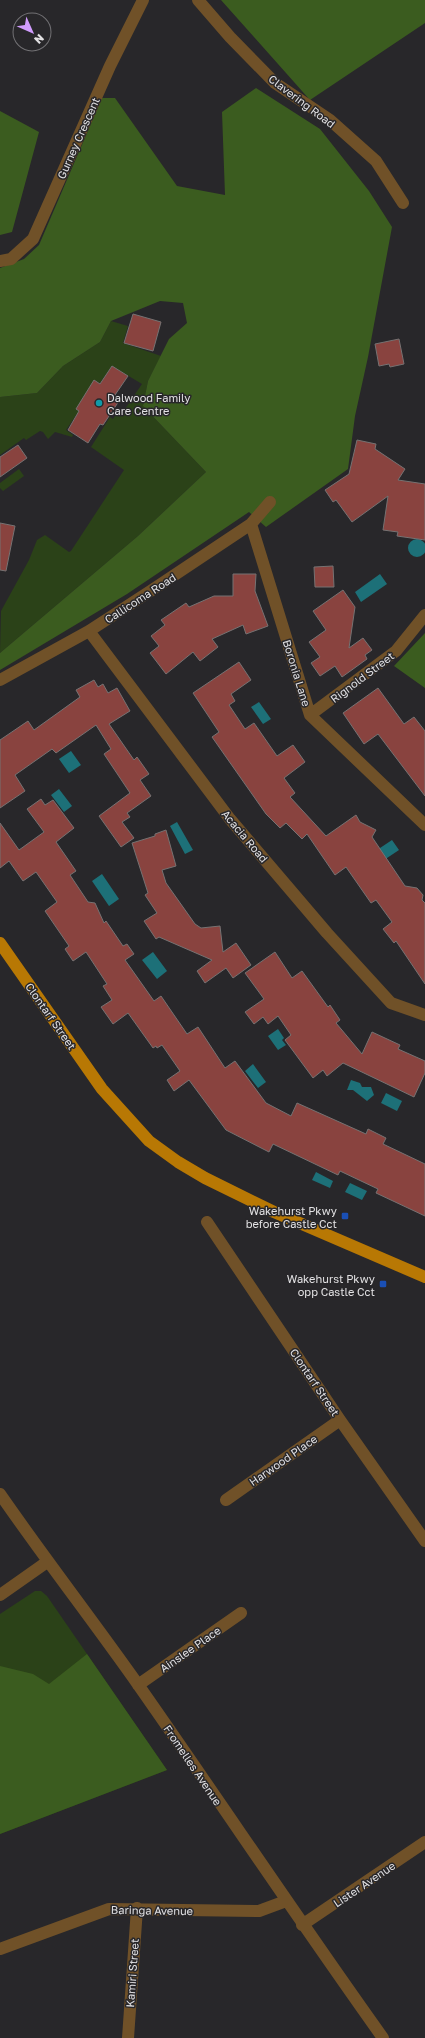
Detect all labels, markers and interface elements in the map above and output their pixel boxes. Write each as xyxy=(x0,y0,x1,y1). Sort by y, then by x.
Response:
north arrow xyxy=(12,12,52,52)
text: N xyxy=(32,32,47,47)
street label: Clavering Road xyxy=(266,72,338,130)
street label: Gurney Crescent xyxy=(54,95,102,181)
place label: Dalwood Family Care Centre xyxy=(107,391,191,417)
marker: Dalwood Family Care Centre xyxy=(94,398,104,408)
street label: Callicoma Road xyxy=(102,570,178,626)
street label: Boronia Lane xyxy=(281,638,313,708)
street label: Rignold Street xyxy=(328,649,396,705)
street label: Acacia Road xyxy=(219,807,271,865)
street label: Clontarf Street xyxy=(23,980,79,1052)
place label: Wakehurst Pkwy before Castle Cct xyxy=(246,1204,337,1230)
marker: Wakehurst Pkwy before Castle Cct xyxy=(340,1211,350,1221)
place label: Wakehurst Pkwy opp Castle Cct xyxy=(287,1272,375,1298)
marker: Wakehurst Pkwy opp Castle Cct xyxy=(378,1279,388,1289)
street label: Clontarf Street xyxy=(288,1346,342,1418)
street label: Harwood Place xyxy=(247,1432,319,1488)
street label: Ainslee Place xyxy=(157,1623,223,1675)
street label: Fromelles Avenue xyxy=(161,1722,225,1808)
street label: Lister Avenue xyxy=(331,1859,397,1909)
street label: Baringa Avenue xyxy=(111,1903,193,1917)
street label: Kamiri Street xyxy=(123,1938,141,2008)

